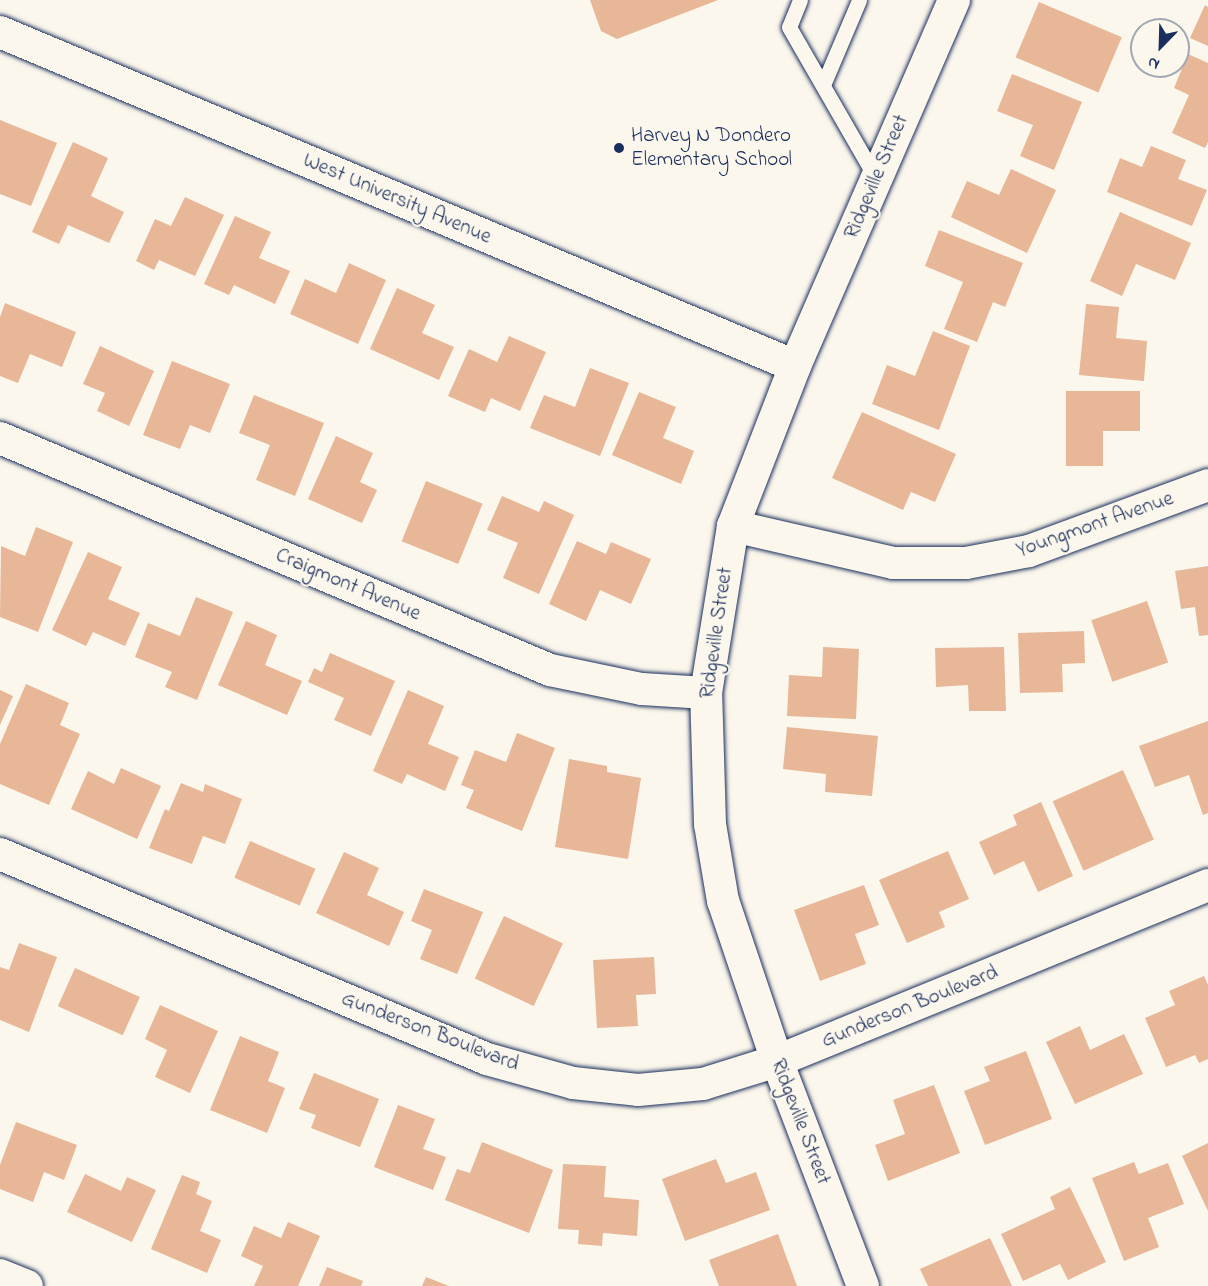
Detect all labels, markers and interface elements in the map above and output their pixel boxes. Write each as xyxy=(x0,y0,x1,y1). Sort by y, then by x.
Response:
north arrow xyxy=(1130,18,1190,78)
text: N xyxy=(1144,50,1163,76)
street label: Ridgeville Street xyxy=(840,111,914,243)
place label: Harvey N Dondero Elementary School xyxy=(631,123,792,173)
marker: Harvey N Dondero Elementary School xyxy=(612,141,626,155)
street label: West University Avenue xyxy=(299,148,495,250)
street label: Youngmont Avenue xyxy=(1013,486,1177,564)
street label: Craigmont Avenue xyxy=(272,543,424,627)
street label: Ridgeville Street xyxy=(695,566,739,700)
street label: Gunderson Boulevard xyxy=(818,960,1002,1054)
street label: Gunderson Boulevard xyxy=(338,987,522,1077)
street label: Ridgeville Street xyxy=(764,1056,836,1188)

